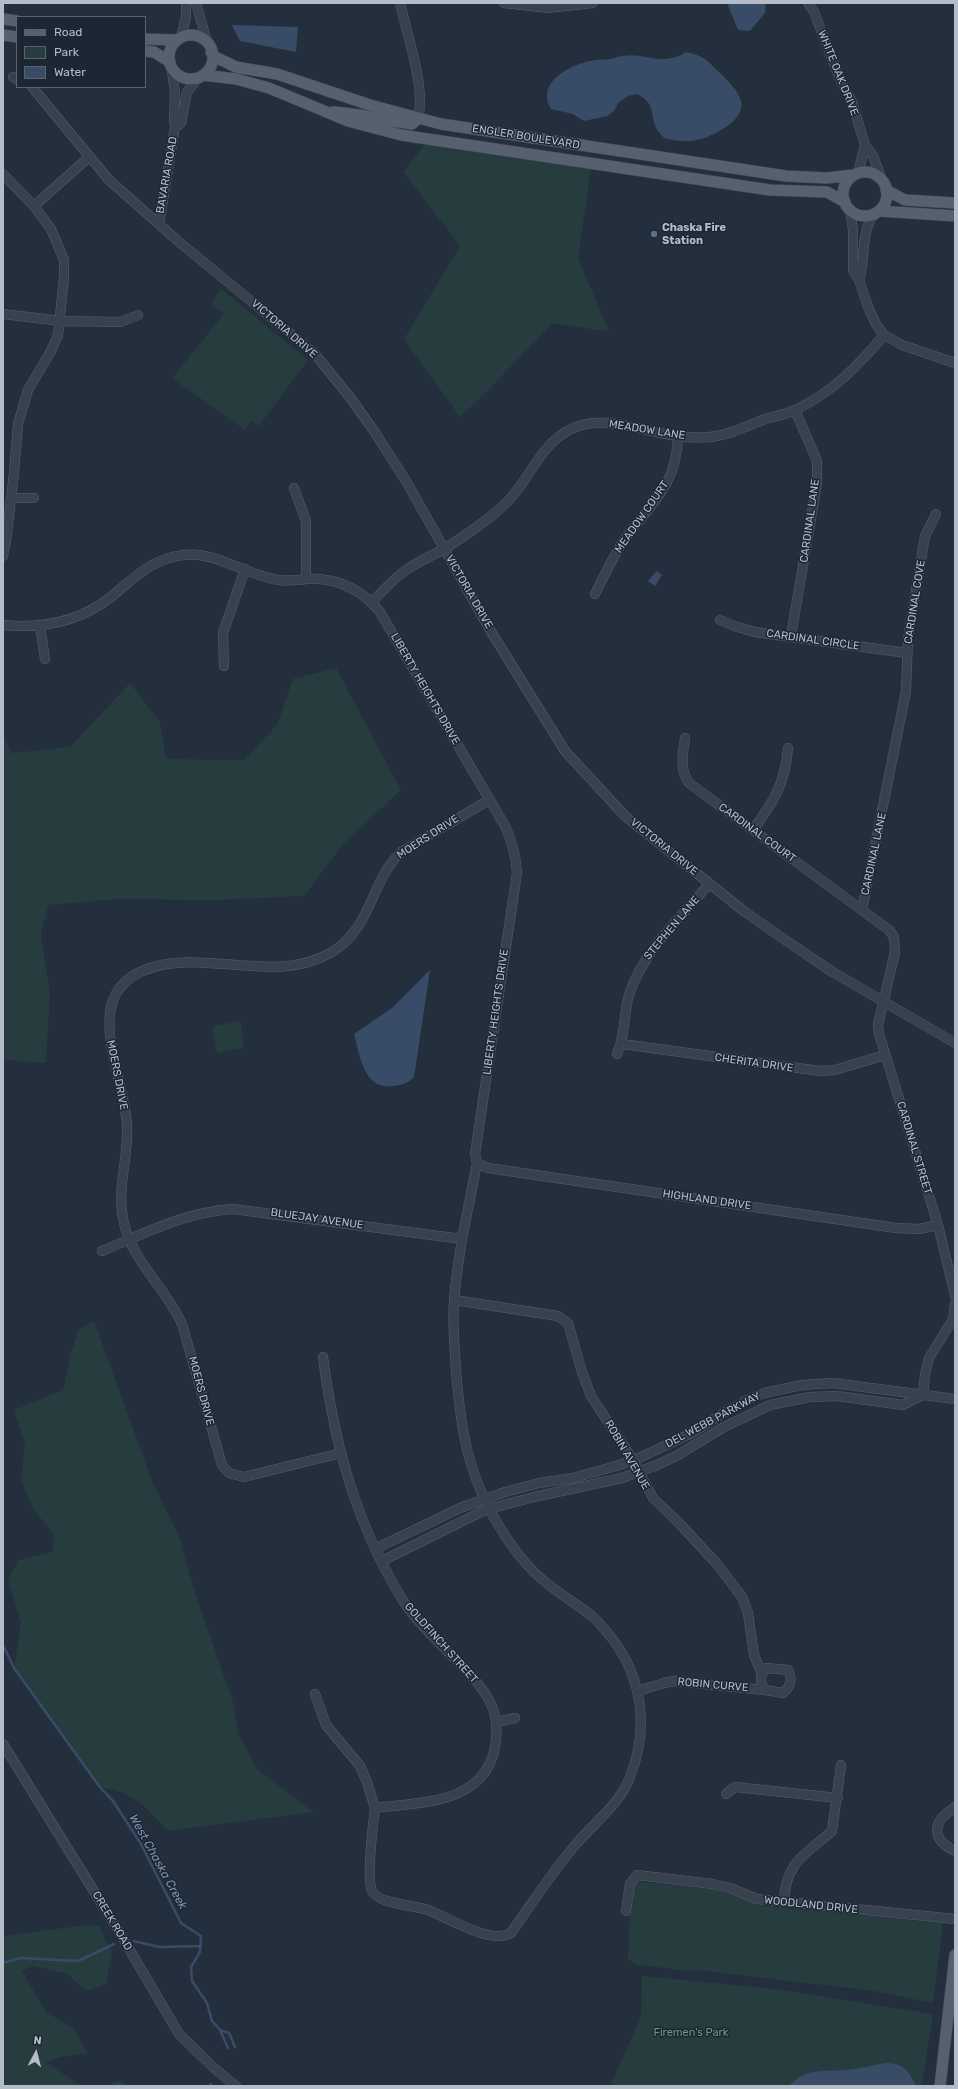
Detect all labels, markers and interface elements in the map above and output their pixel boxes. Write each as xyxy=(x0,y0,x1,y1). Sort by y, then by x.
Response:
legend xyxy=(16,16,146,88)
text: Road xyxy=(54,25,82,39)
street label: WHITE OAK DRIVE xyxy=(815,28,861,118)
text: Park xyxy=(54,45,79,59)
text: Water xyxy=(54,65,86,79)
street label: ENGLER BOULEVARD xyxy=(471,122,581,152)
street label: BAVARIA ROAD xyxy=(154,136,180,214)
place label: Chaska Fire Station xyxy=(662,221,726,247)
marker: Chaska Fire Station xyxy=(649,229,659,239)
street label: VICTORIA DRIVE xyxy=(248,297,320,361)
street label: MEADOW LANE xyxy=(608,417,686,443)
street label: MEADOW COURT xyxy=(612,478,672,556)
street label: CARDINAL LANE xyxy=(798,478,822,564)
street label: VICTORIA DRIVE xyxy=(443,553,495,631)
street label: CARDINAL COVE xyxy=(902,559,928,645)
street label: CARDINAL CIRCLE xyxy=(766,627,860,653)
street label: LIBERTY HEIGHTS DRIVE xyxy=(388,631,462,747)
street label: CARDINAL COURT xyxy=(716,801,798,865)
street label: CARDINAL LANE xyxy=(859,811,889,897)
street label: MOERS DRIVE xyxy=(395,812,461,862)
street label: VICTORIA DRIVE xyxy=(628,816,700,878)
street label: STEPHEN LANE xyxy=(641,893,703,963)
street label: LIBERTY HEIGHTS DRIVE xyxy=(481,948,511,1076)
street label: MOERS DRIVE xyxy=(104,1039,130,1111)
street label: CHERITA DRIVE xyxy=(714,1051,794,1075)
street label: CARDINAL STREET xyxy=(894,1100,934,1196)
street label: HIGHLAND DRIVE xyxy=(662,1187,752,1213)
street label: BLUEJAY AVENUE xyxy=(270,1206,364,1232)
street label: MOERS DRIVE xyxy=(185,1355,217,1427)
street label: DEL WEBB PARKWAY xyxy=(663,1389,763,1451)
street label: ROBIN AVENUE xyxy=(602,1418,652,1492)
street label: GOLDFINCH STREET xyxy=(401,1600,481,1686)
street label: ROBIN CURVE xyxy=(677,1675,749,1695)
water label: West Chaska Creek xyxy=(126,1812,190,1912)
street label: CREEK ROAD xyxy=(89,1889,135,1953)
street label: WOODLAND DRIVE xyxy=(763,1894,859,1916)
park label: Firemen's Park xyxy=(654,2026,728,2040)
north arrow xyxy=(16,2033,56,2073)
text: N xyxy=(33,2034,42,2048)

